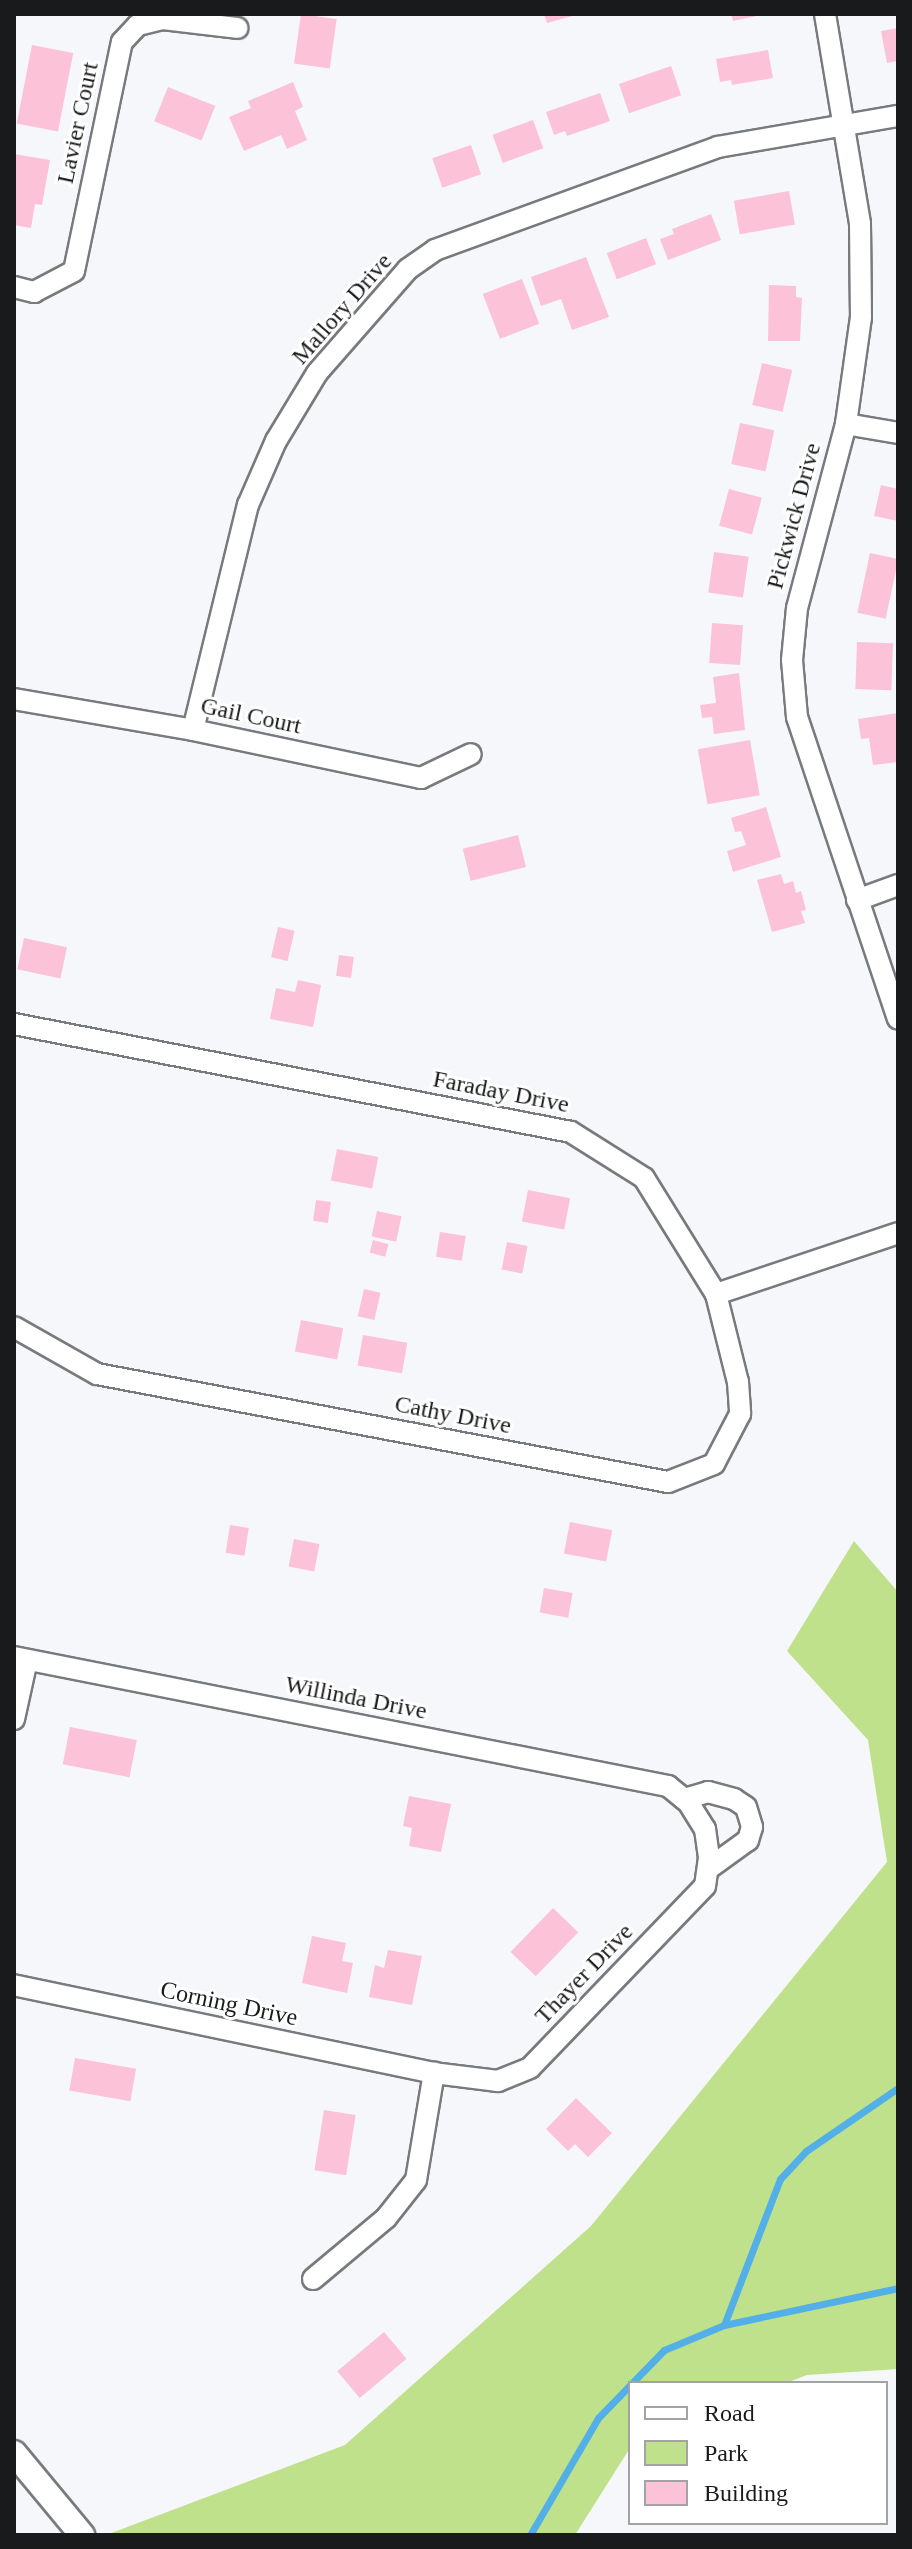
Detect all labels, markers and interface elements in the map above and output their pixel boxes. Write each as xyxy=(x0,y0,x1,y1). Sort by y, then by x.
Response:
street label: Lavier Court xyxy=(51,60,105,186)
street label: Mallory Drive xyxy=(286,247,398,371)
street label: Pickwick Drive xyxy=(761,440,827,592)
street label: Gail Court xyxy=(198,691,304,741)
street label: Faraday Drive xyxy=(431,1065,571,1119)
street label: Cathy Drive xyxy=(392,1390,514,1440)
street label: Willinda Drive xyxy=(283,1670,429,1726)
street label: Thayer Drive xyxy=(529,1918,639,2030)
street label: Corning Drive xyxy=(158,1975,300,2033)
legend xyxy=(628,2381,888,2525)
text: Road xyxy=(704,2400,755,2426)
text: Park xyxy=(704,2440,748,2466)
text: Building xyxy=(704,2480,788,2506)

